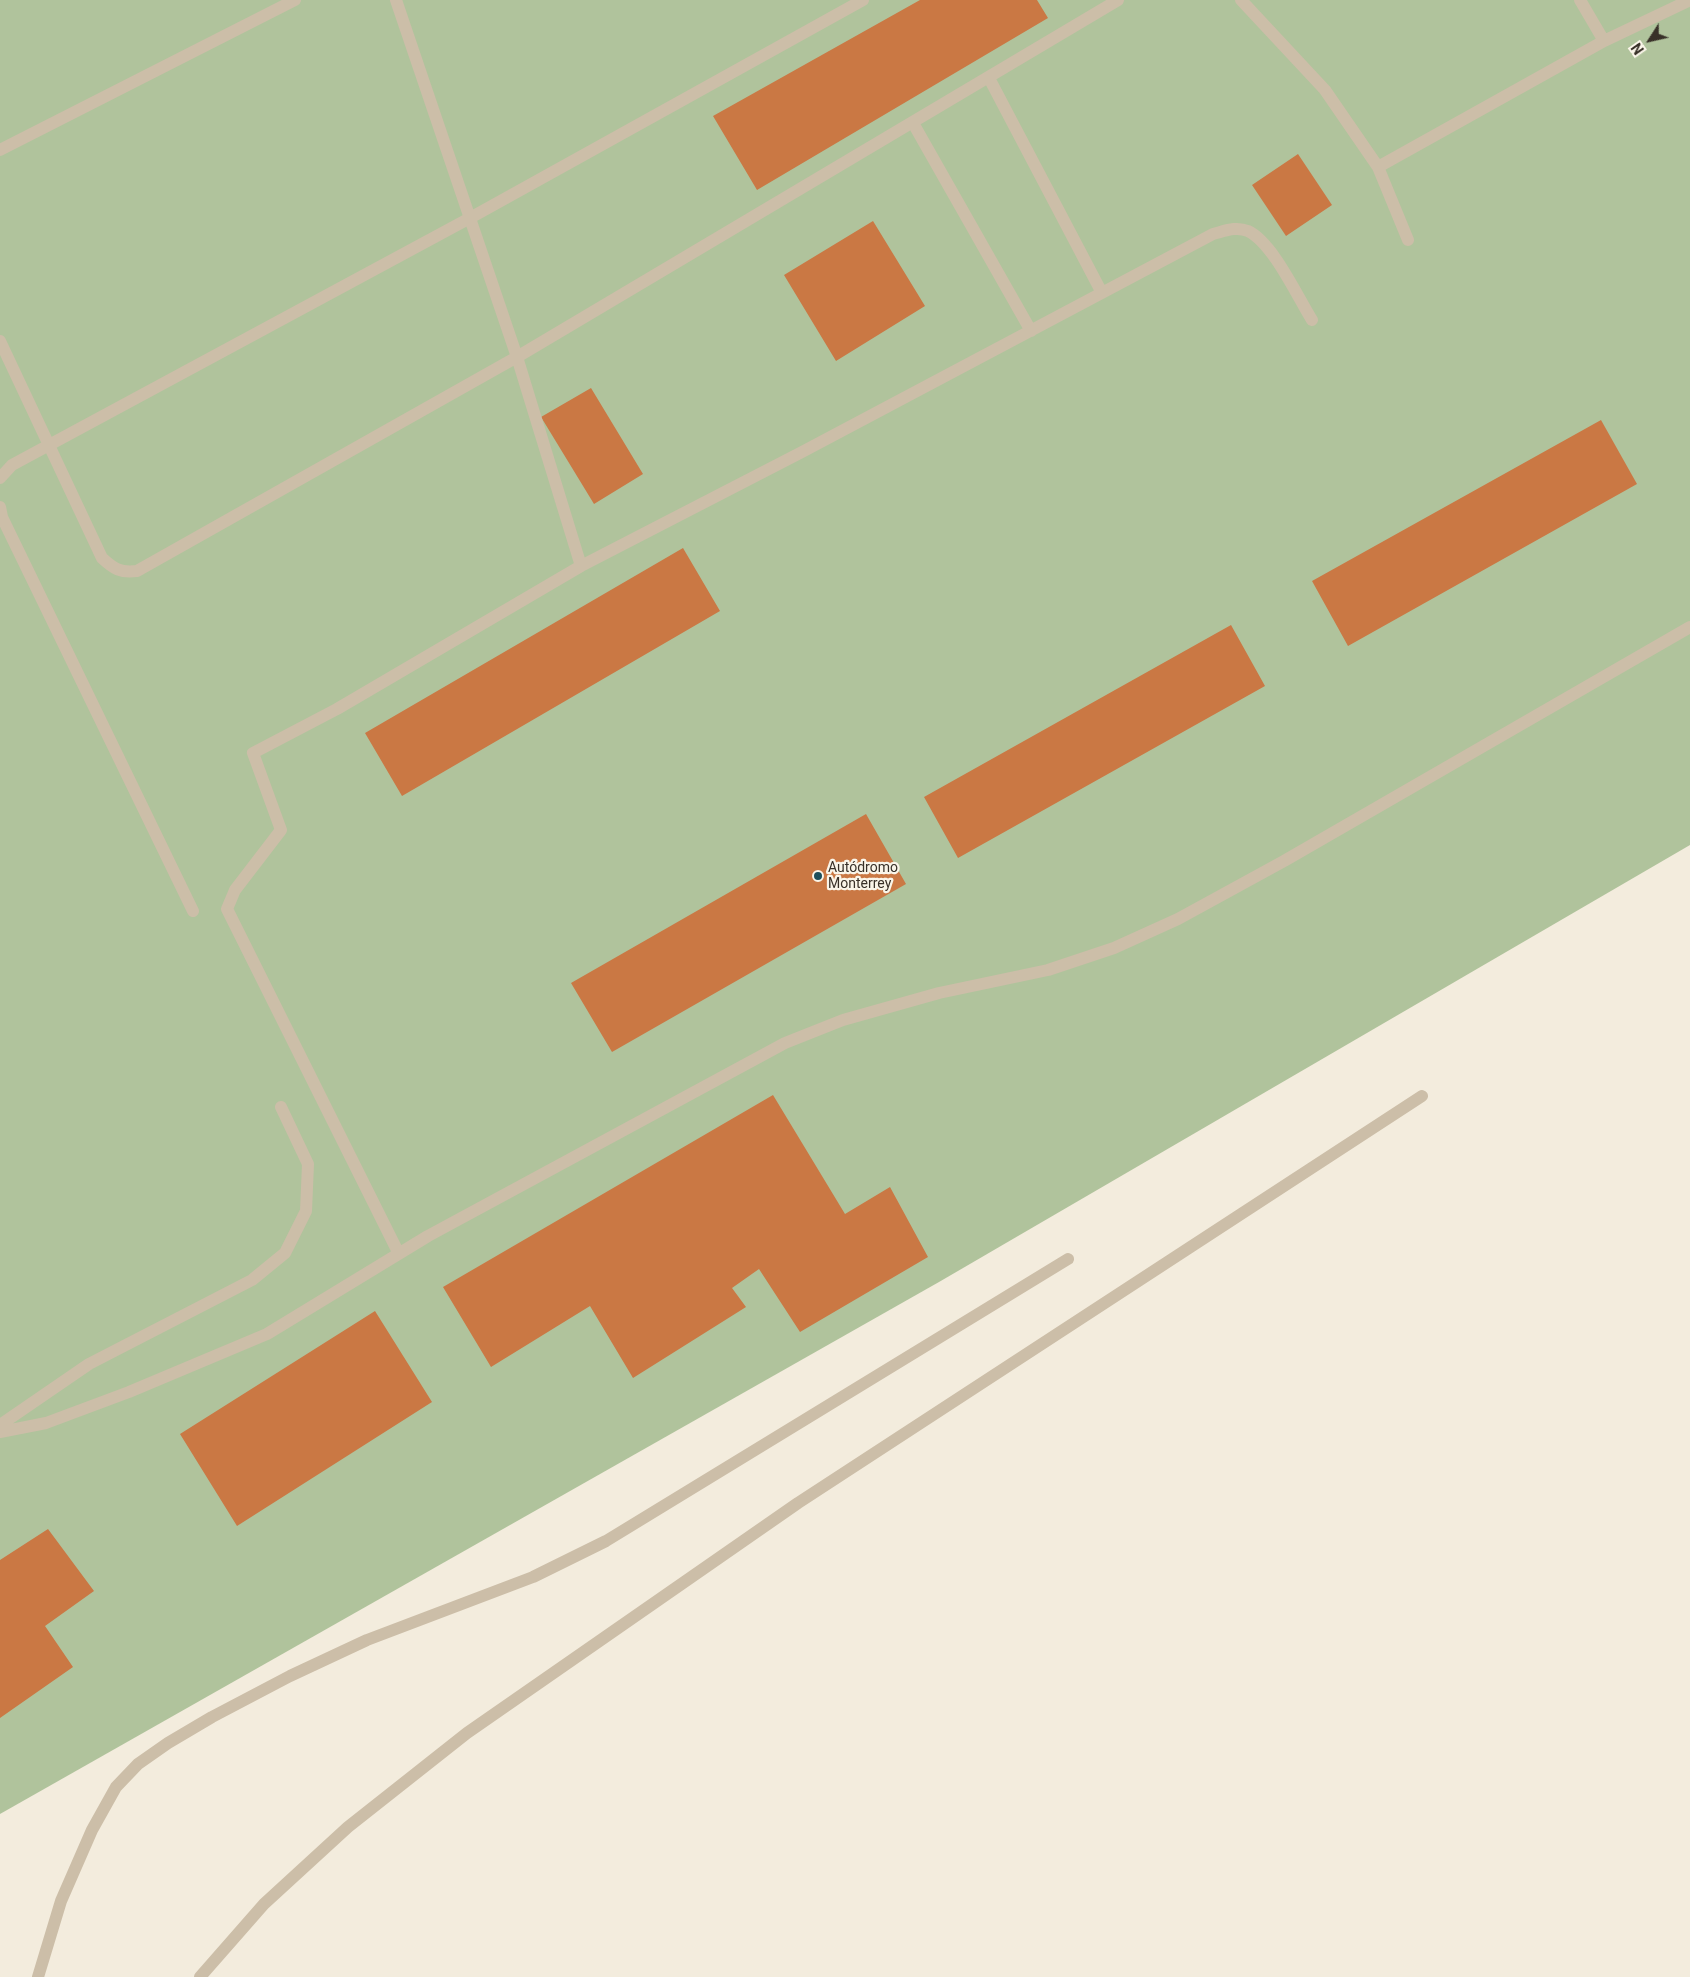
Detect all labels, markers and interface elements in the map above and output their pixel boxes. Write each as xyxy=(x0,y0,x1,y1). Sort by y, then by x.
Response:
north arrow xyxy=(1625,15,1675,65)
text: N xyxy=(1628,40,1647,57)
place label: Autódromo Monterrey xyxy=(828,860,898,892)
marker: Autódromo Monterrey xyxy=(812,870,824,882)

